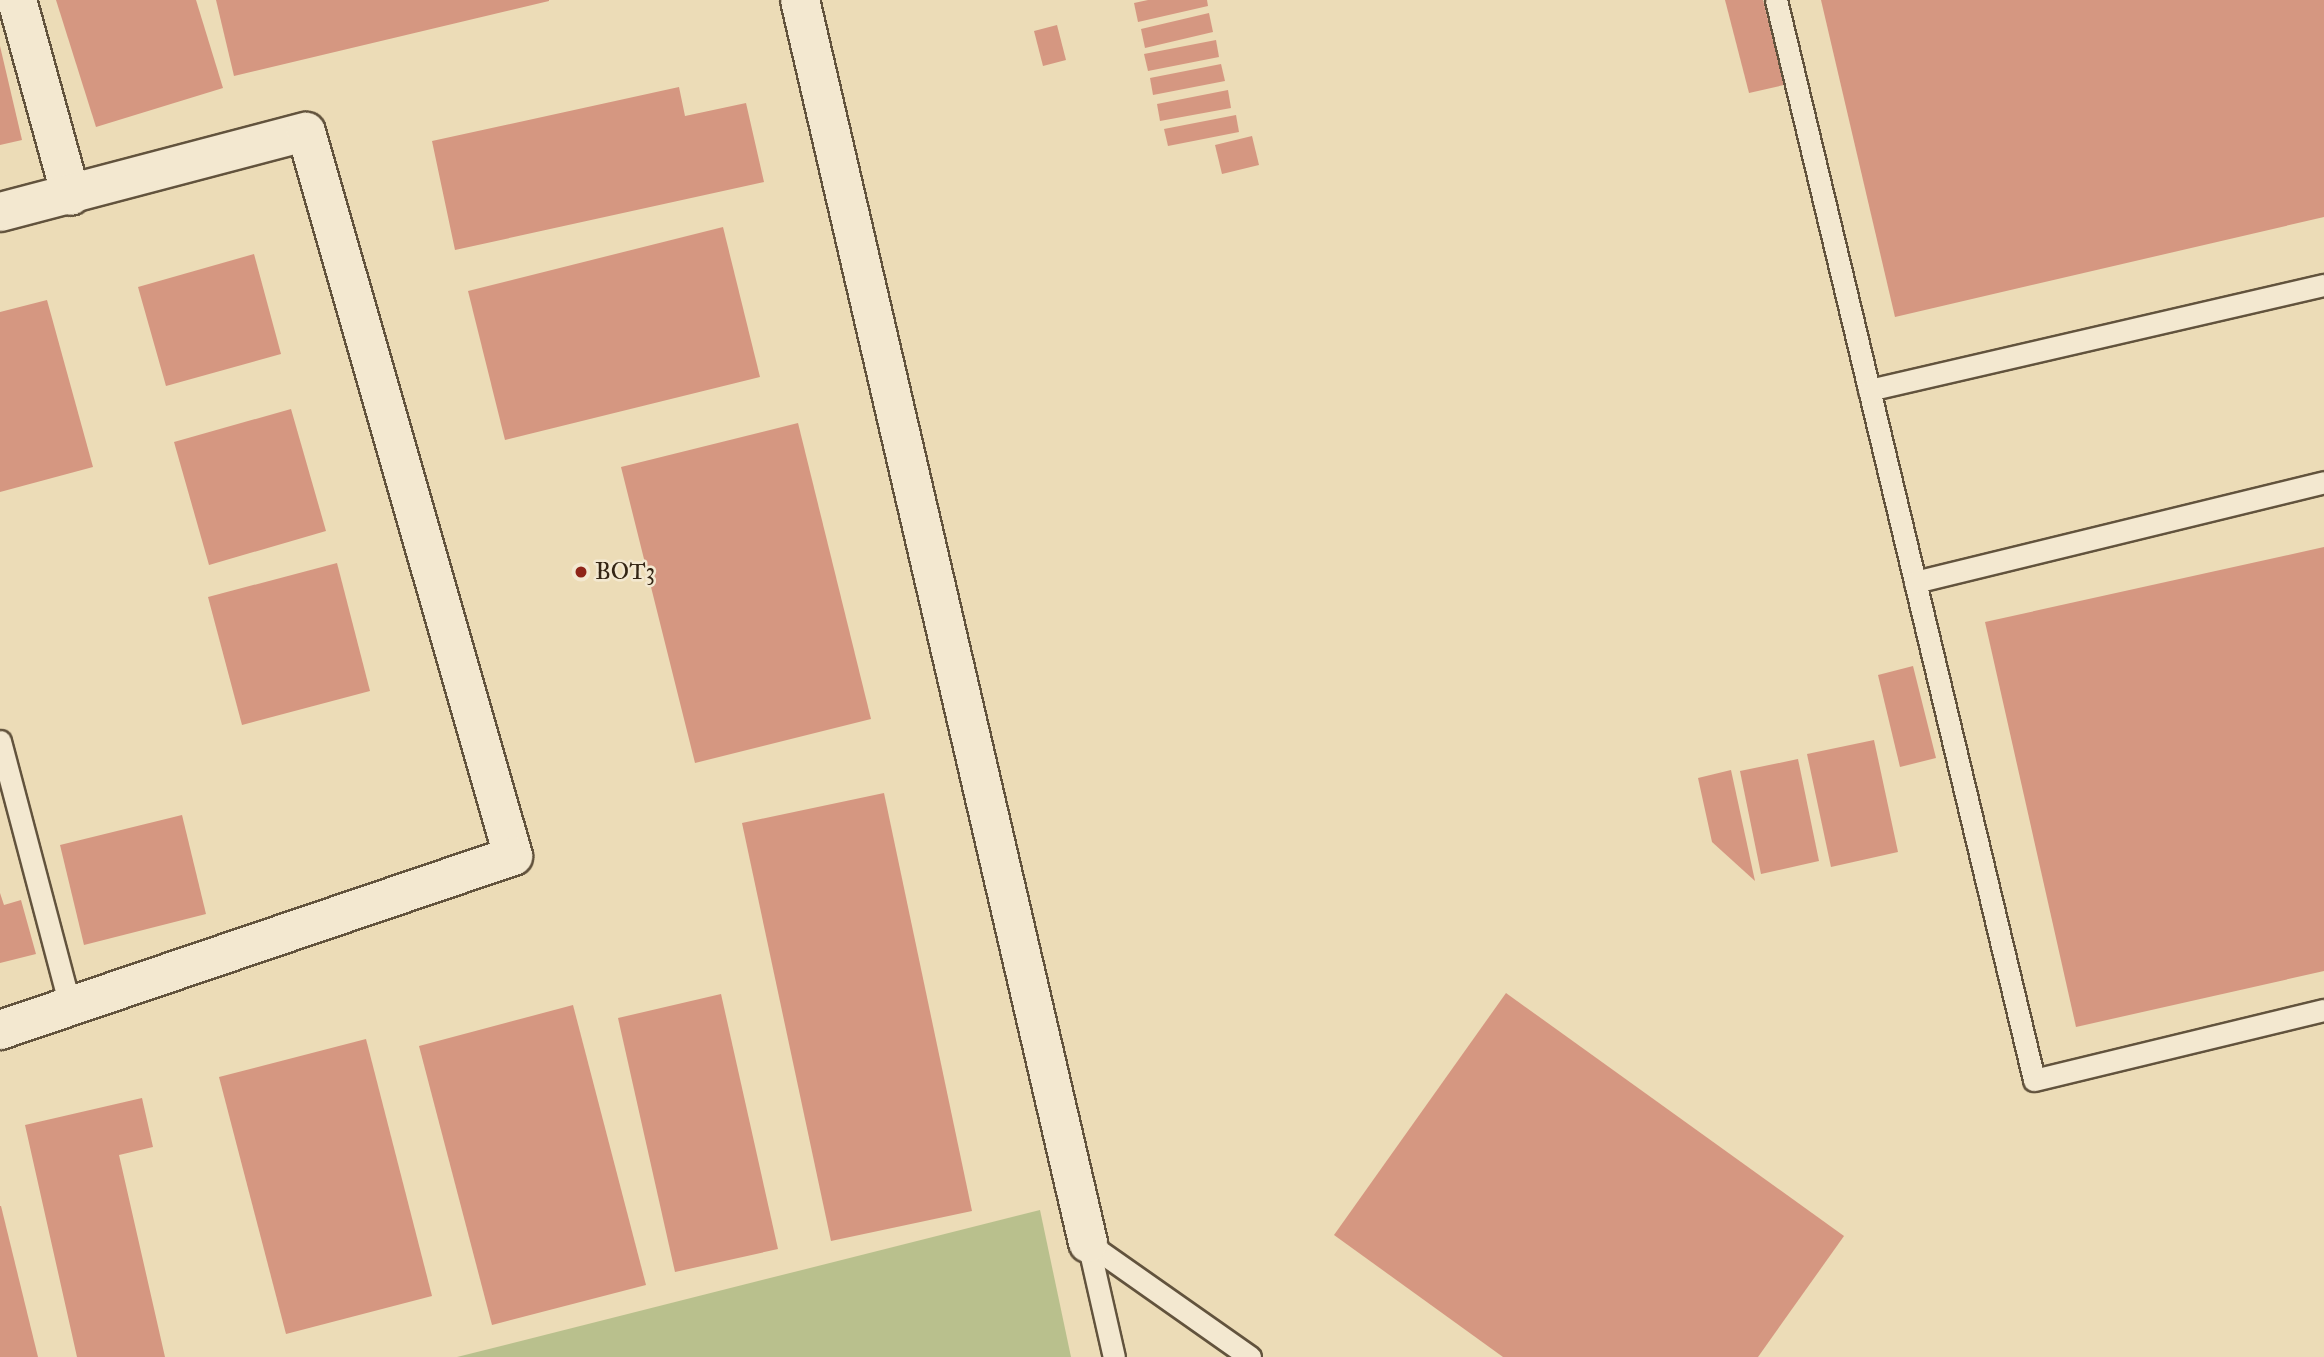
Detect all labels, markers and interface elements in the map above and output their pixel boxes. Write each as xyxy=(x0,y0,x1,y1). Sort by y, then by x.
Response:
place label: BOT3 xyxy=(595,558,655,586)
marker: BOT3 xyxy=(573,564,589,580)

